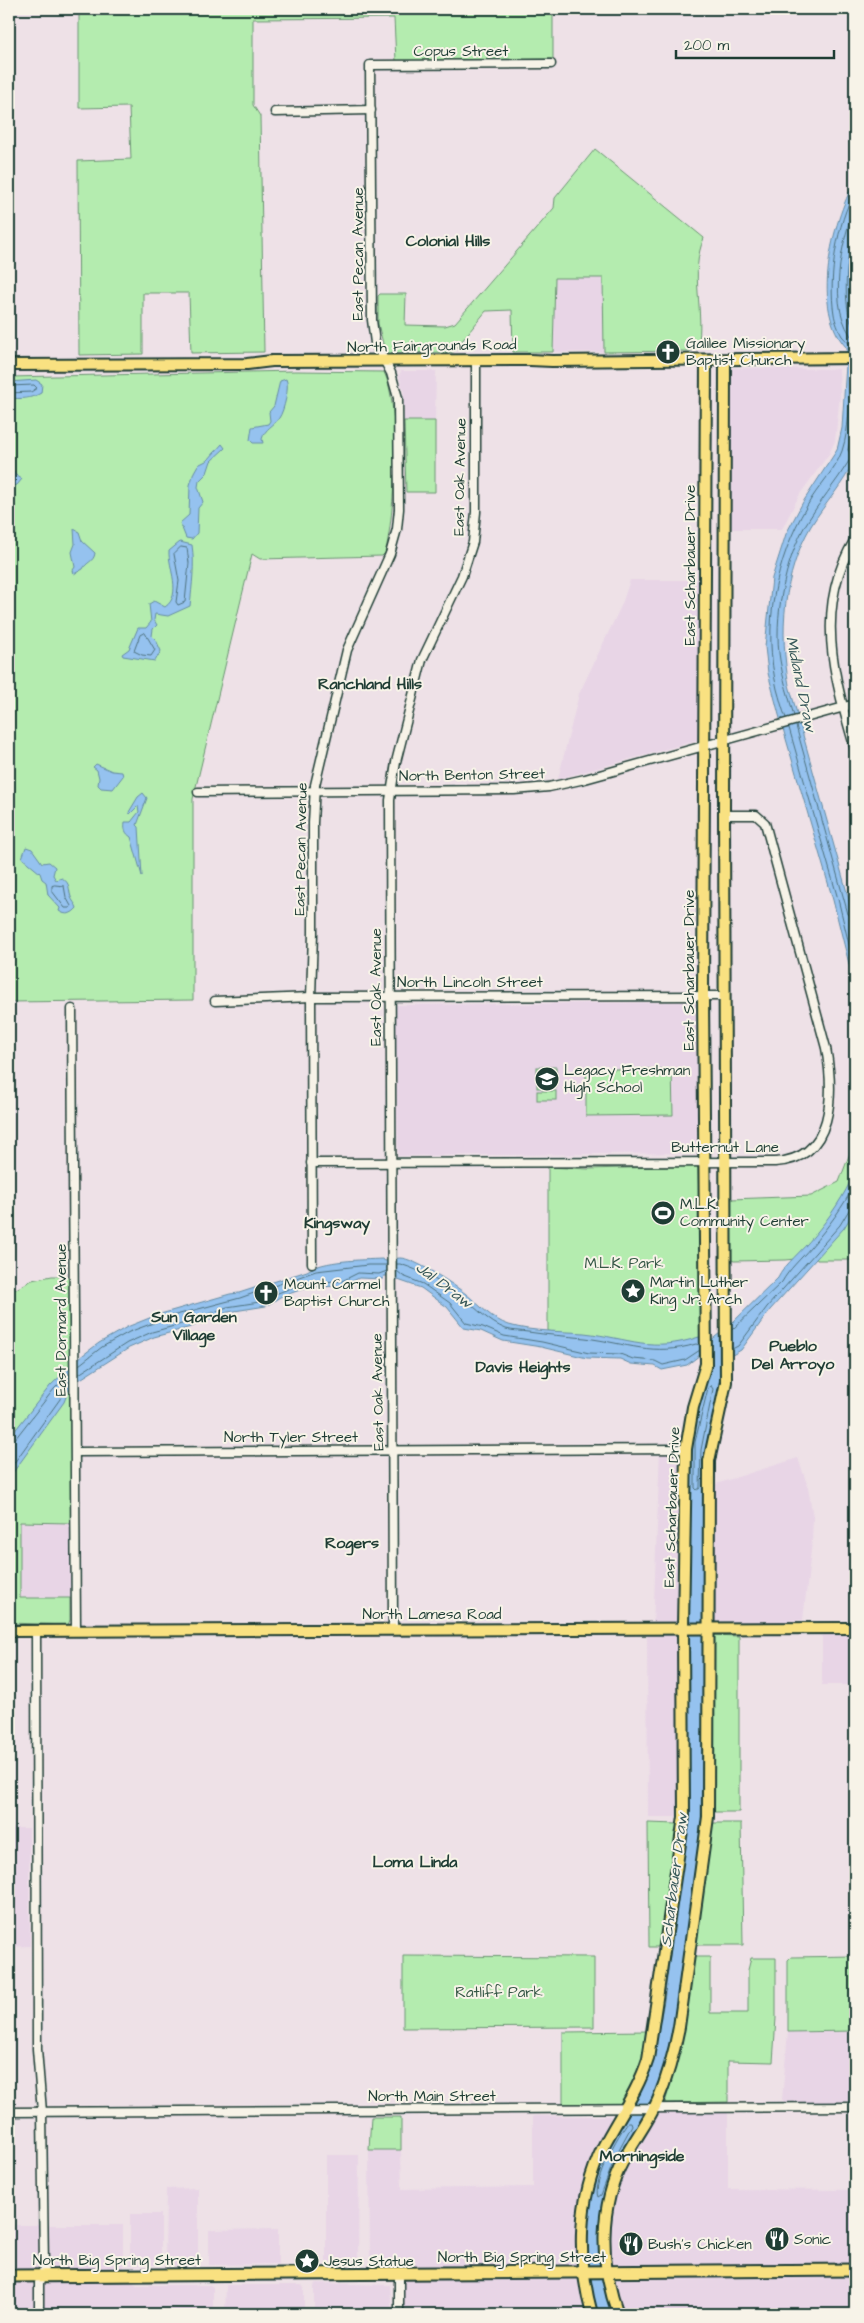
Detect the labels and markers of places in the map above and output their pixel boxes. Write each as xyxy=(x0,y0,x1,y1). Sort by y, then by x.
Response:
place label: Galilee Missionary Baptist Church xyxy=(686,333,805,371)
church icon: Galilee Missionary Baptist Church xyxy=(655,339,681,365)
place label: Legacy Freshman High School xyxy=(564,1060,691,1099)
school or university icon: Legacy Freshman High School xyxy=(534,1066,560,1092)
place label: M.L.K. Community Center xyxy=(680,1194,809,1233)
sports icon: M.L.K. Community Center xyxy=(650,1200,676,1226)
place label: Martin Luther King Jr. Arch xyxy=(650,1272,748,1311)
place label: Mount Carmel Baptist Church xyxy=(284,1274,390,1312)
place icon: Martin Luther King Jr. Arch xyxy=(620,1278,646,1304)
church icon: Mount Carmel Baptist Church xyxy=(253,1280,279,1306)
restaurant icon: Sonic xyxy=(764,2226,790,2252)
place label: Sonic xyxy=(794,2229,832,2250)
restaurant icon: Bush's Chicken xyxy=(618,2231,644,2257)
place label: Bush's Chicken xyxy=(648,2234,752,2255)
place icon: Jesus Statue xyxy=(294,2248,320,2274)
place label: Jesus Statue xyxy=(324,2251,414,2272)

